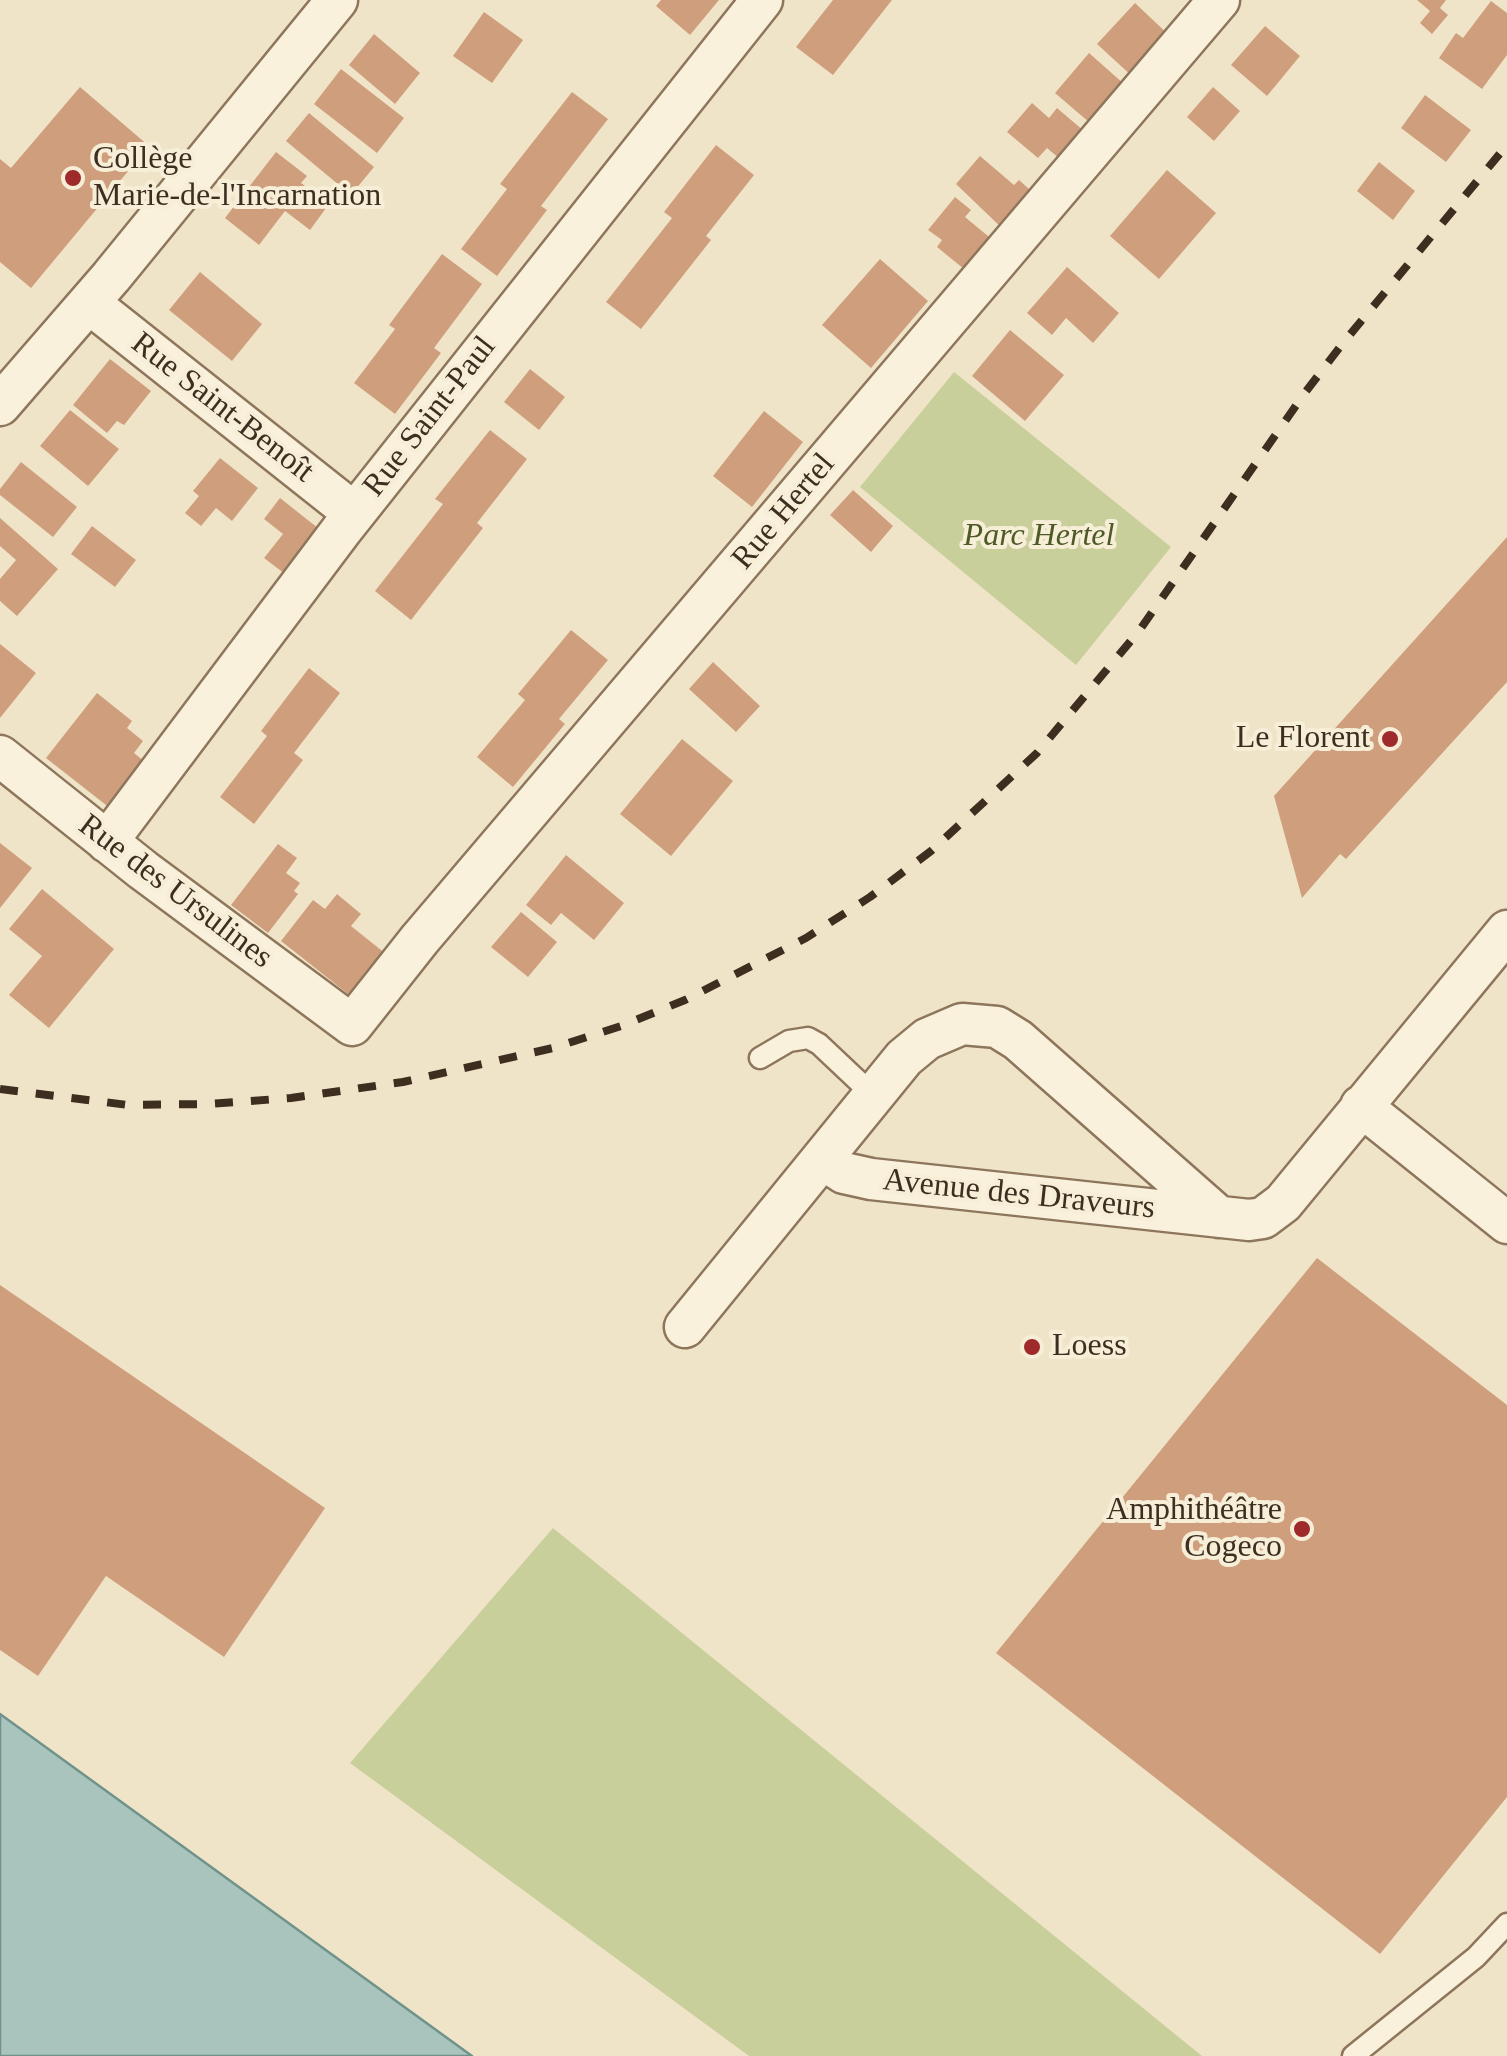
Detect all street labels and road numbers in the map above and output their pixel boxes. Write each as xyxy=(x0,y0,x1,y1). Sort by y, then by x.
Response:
street label: Rue Saint-Benoît xyxy=(123,325,321,491)
street label: Rue Saint-Paul xyxy=(355,329,505,505)
street label: Rue Hertel xyxy=(724,446,844,578)
street label: Rue des Ursulines xyxy=(70,807,280,977)
street label: Avenue des Draveurs xyxy=(881,1162,1157,1228)

